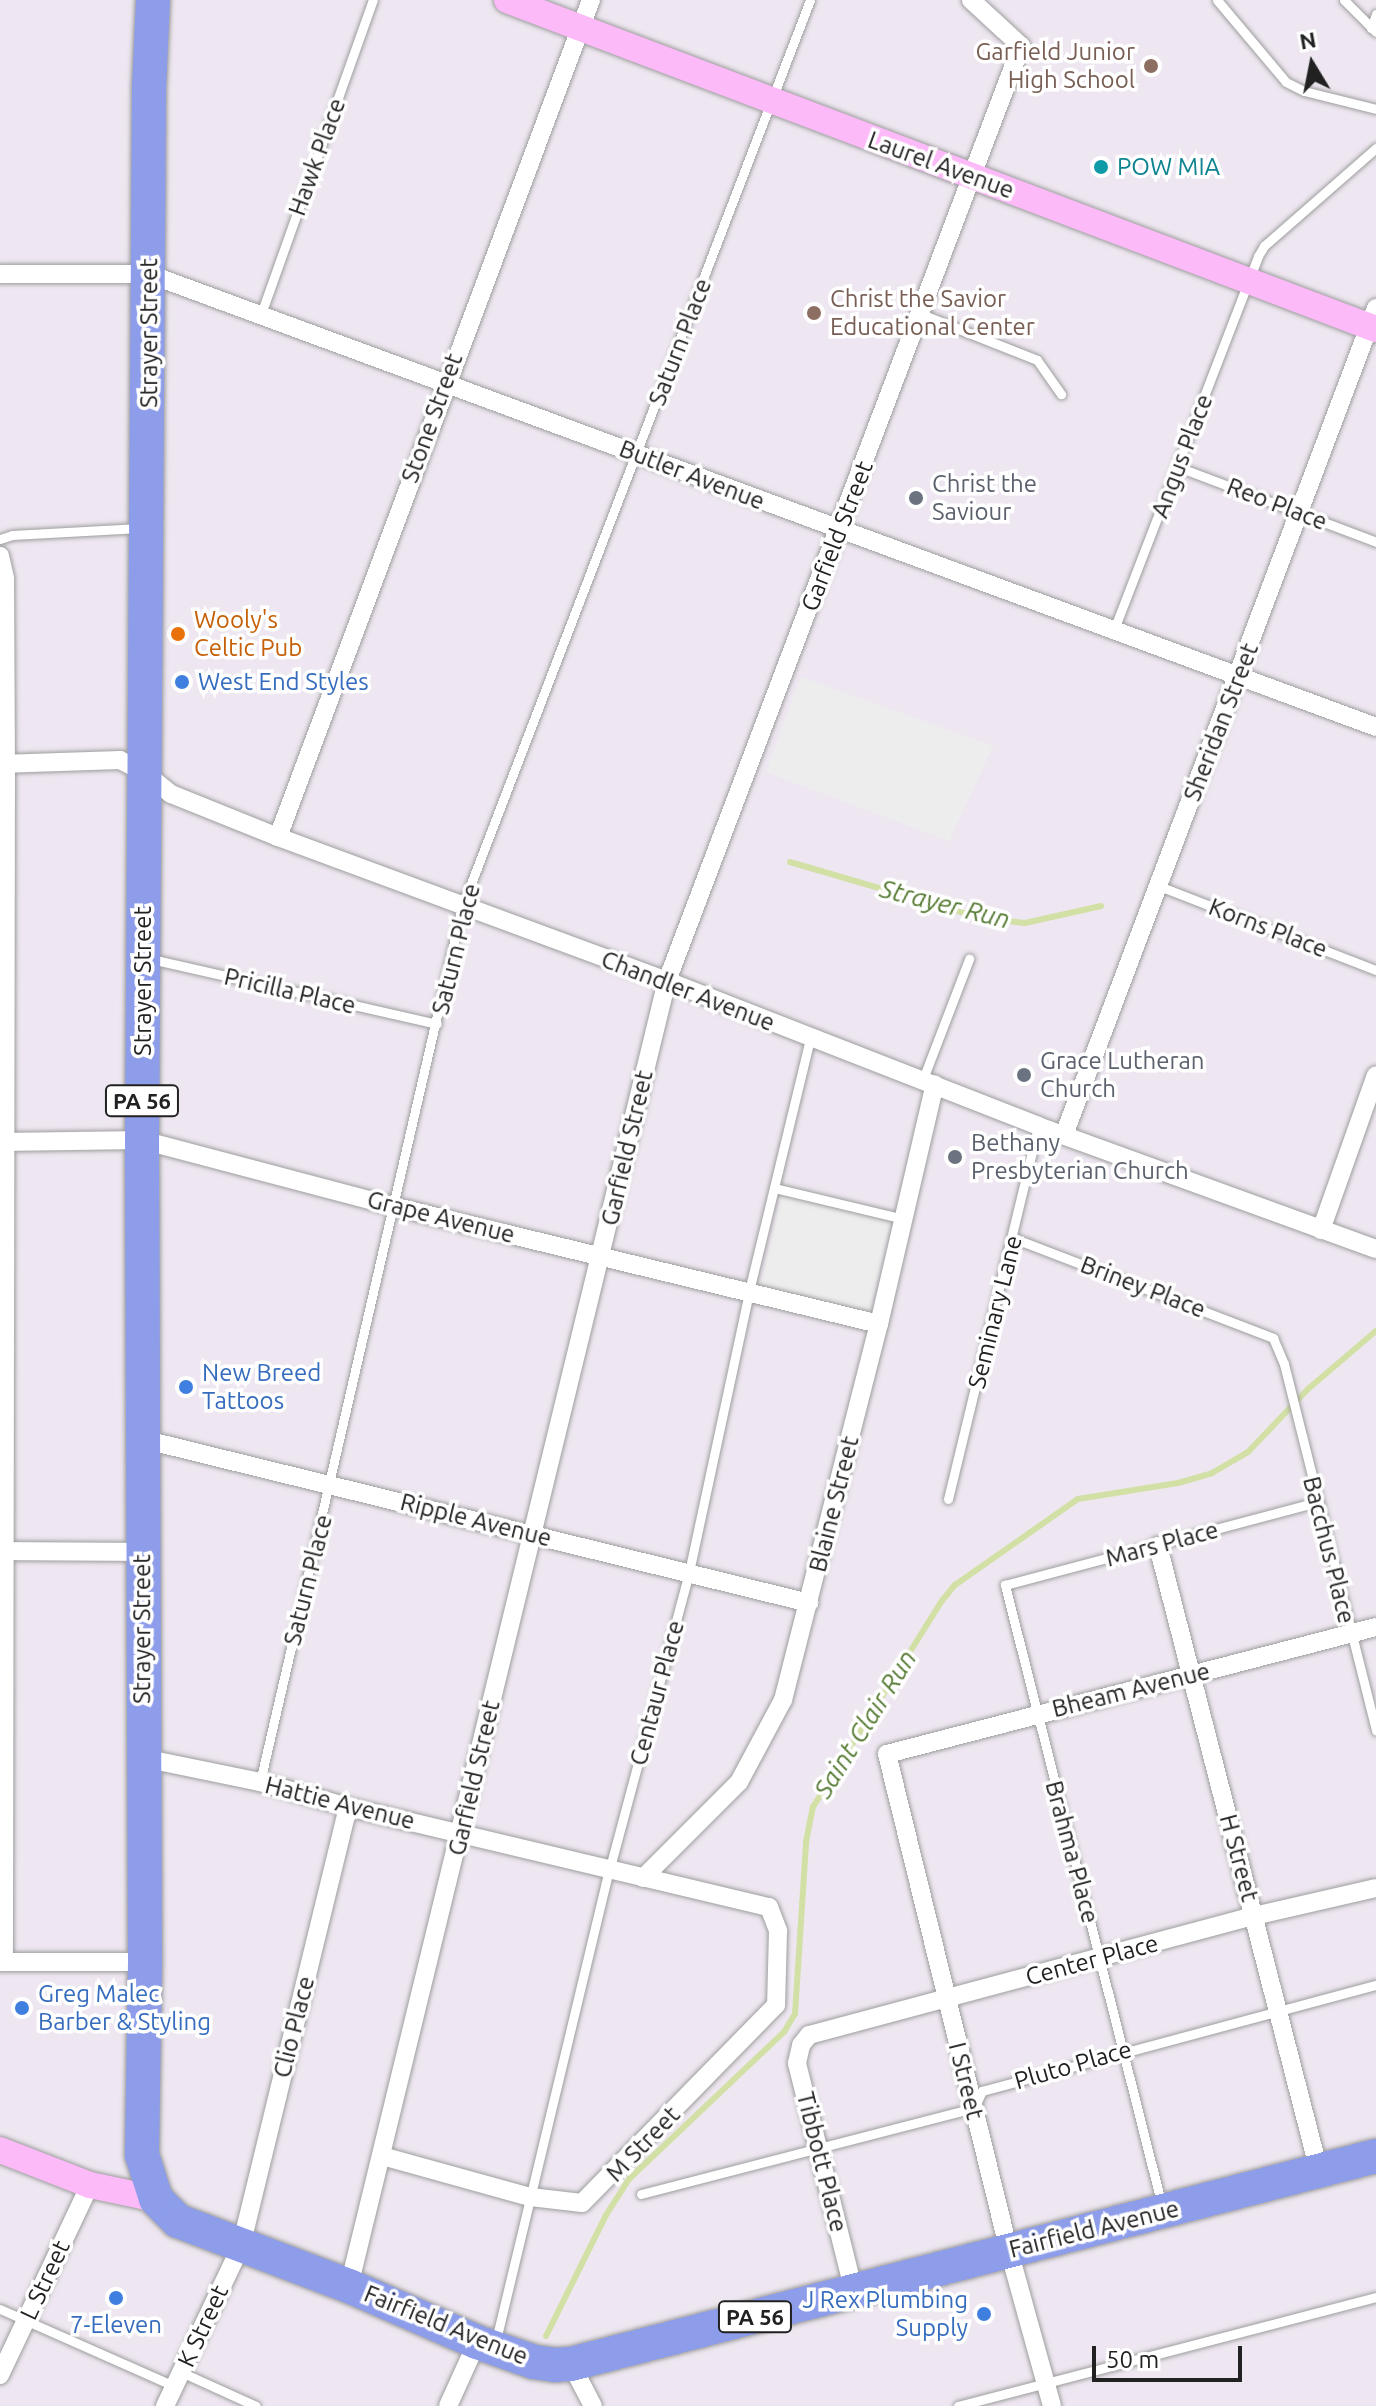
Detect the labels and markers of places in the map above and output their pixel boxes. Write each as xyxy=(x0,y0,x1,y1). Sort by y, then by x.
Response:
place label: Garfield Junior High School xyxy=(975,38,1135,94)
marker: Garfield Junior High School xyxy=(1142,57,1160,75)
place label: POW MIA xyxy=(1117,153,1220,181)
marker: POW MIA xyxy=(1092,158,1110,176)
place label: Christ the Savior Educational Center xyxy=(830,285,1035,341)
marker: Christ the Savior Educational Center xyxy=(805,304,823,322)
place label: Christ the Saviour xyxy=(932,470,1037,526)
marker: Christ the Saviour xyxy=(907,489,925,507)
place label: Wooly's Celtic Pub xyxy=(194,606,302,662)
marker: Wooly's Celtic Pub xyxy=(169,625,187,643)
place label: West End Styles xyxy=(198,668,369,696)
marker: West End Styles xyxy=(173,673,191,691)
place label: Grace Lutheran Church xyxy=(1040,1047,1205,1103)
marker: Grace Lutheran Church xyxy=(1015,1066,1033,1084)
place label: Bethany Presbyterian Church xyxy=(971,1129,1189,1185)
marker: Bethany Presbyterian Church xyxy=(946,1148,964,1166)
place label: New Breed Tattoos xyxy=(202,1359,321,1415)
marker: New Breed Tattoos xyxy=(177,1378,195,1396)
place label: Greg Malec Barber & Styling xyxy=(38,1980,211,2036)
marker: Greg Malec Barber & Styling xyxy=(13,1999,31,2017)
place label: J Rex Plumbing Supply xyxy=(802,2286,968,2342)
marker: 7-Eleven xyxy=(107,2289,125,2307)
marker: J Rex Plumbing Supply xyxy=(975,2305,993,2323)
place label: 7-Eleven xyxy=(70,2311,162,2339)

